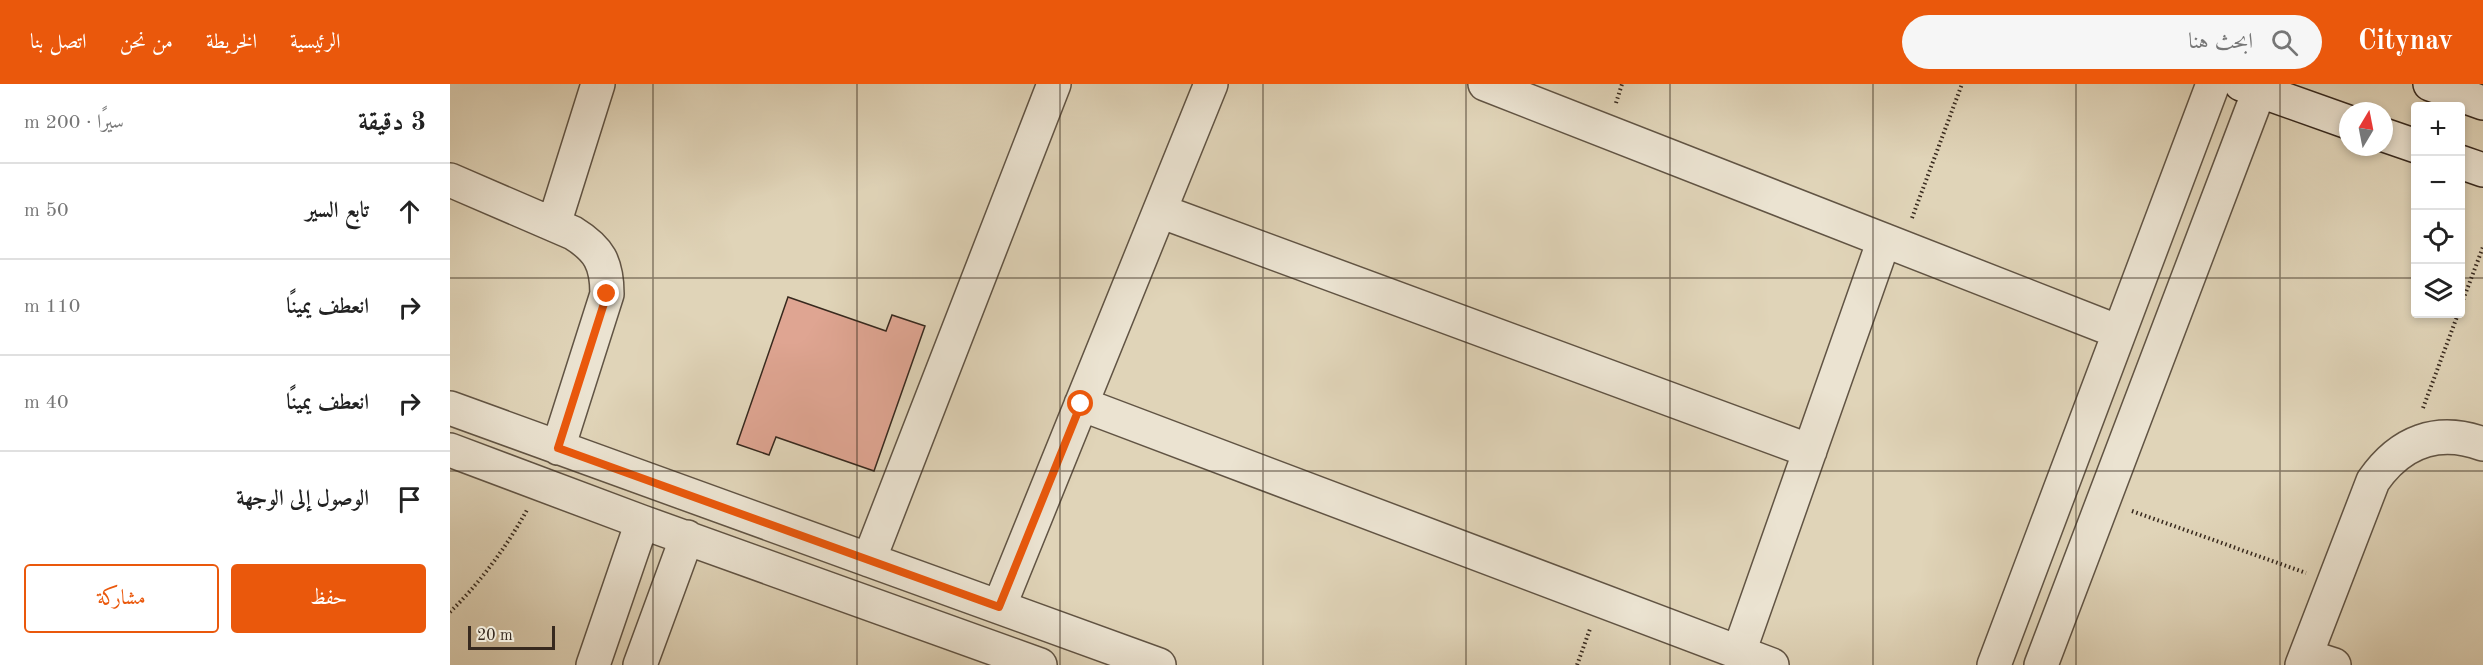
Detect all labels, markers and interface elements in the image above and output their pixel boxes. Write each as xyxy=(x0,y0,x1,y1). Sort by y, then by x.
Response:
search box xyxy=(1902,15,2322,69)
icon: search xyxy=(2268,26,2301,59)
text: Citynav xyxy=(2358,28,2453,56)
text: ابحث هنا xyxy=(2188,31,2253,53)
text: اتصل بنا xyxy=(30,32,87,53)
text: من نحن xyxy=(120,32,173,53)
text: الخريطة xyxy=(206,32,257,53)
text: الرئيسية xyxy=(290,32,341,53)
north arrow xyxy=(2339,102,2393,156)
map controls xyxy=(2411,102,2465,318)
button: + xyxy=(2411,102,2465,156)
text: 3 دقيقة xyxy=(358,110,426,136)
text: سيرًا · 200 m xyxy=(24,113,124,133)
button: − xyxy=(2411,156,2465,210)
icon: ahead xyxy=(393,195,426,228)
text: تابع السير xyxy=(305,200,369,222)
text: 50 m xyxy=(24,201,69,221)
button: locate xyxy=(2411,210,2465,264)
button: layers xyxy=(2411,264,2465,318)
route end xyxy=(593,280,619,306)
icon: right xyxy=(393,291,426,324)
text: انعطف يمينًا xyxy=(286,296,369,318)
text: 110 m xyxy=(24,297,80,317)
icon: right xyxy=(393,387,426,420)
route start xyxy=(1067,390,1093,416)
text: انعطف يمينًا xyxy=(286,392,369,414)
text: 40 m xyxy=(24,393,69,413)
icon: arrive xyxy=(393,483,426,516)
text: الوصول إلى الوجهة xyxy=(236,488,369,510)
button: مشاركة xyxy=(24,564,219,633)
button: حفظ xyxy=(231,564,426,633)
scale bar xyxy=(468,623,555,650)
text: 20 m xyxy=(477,628,513,644)

